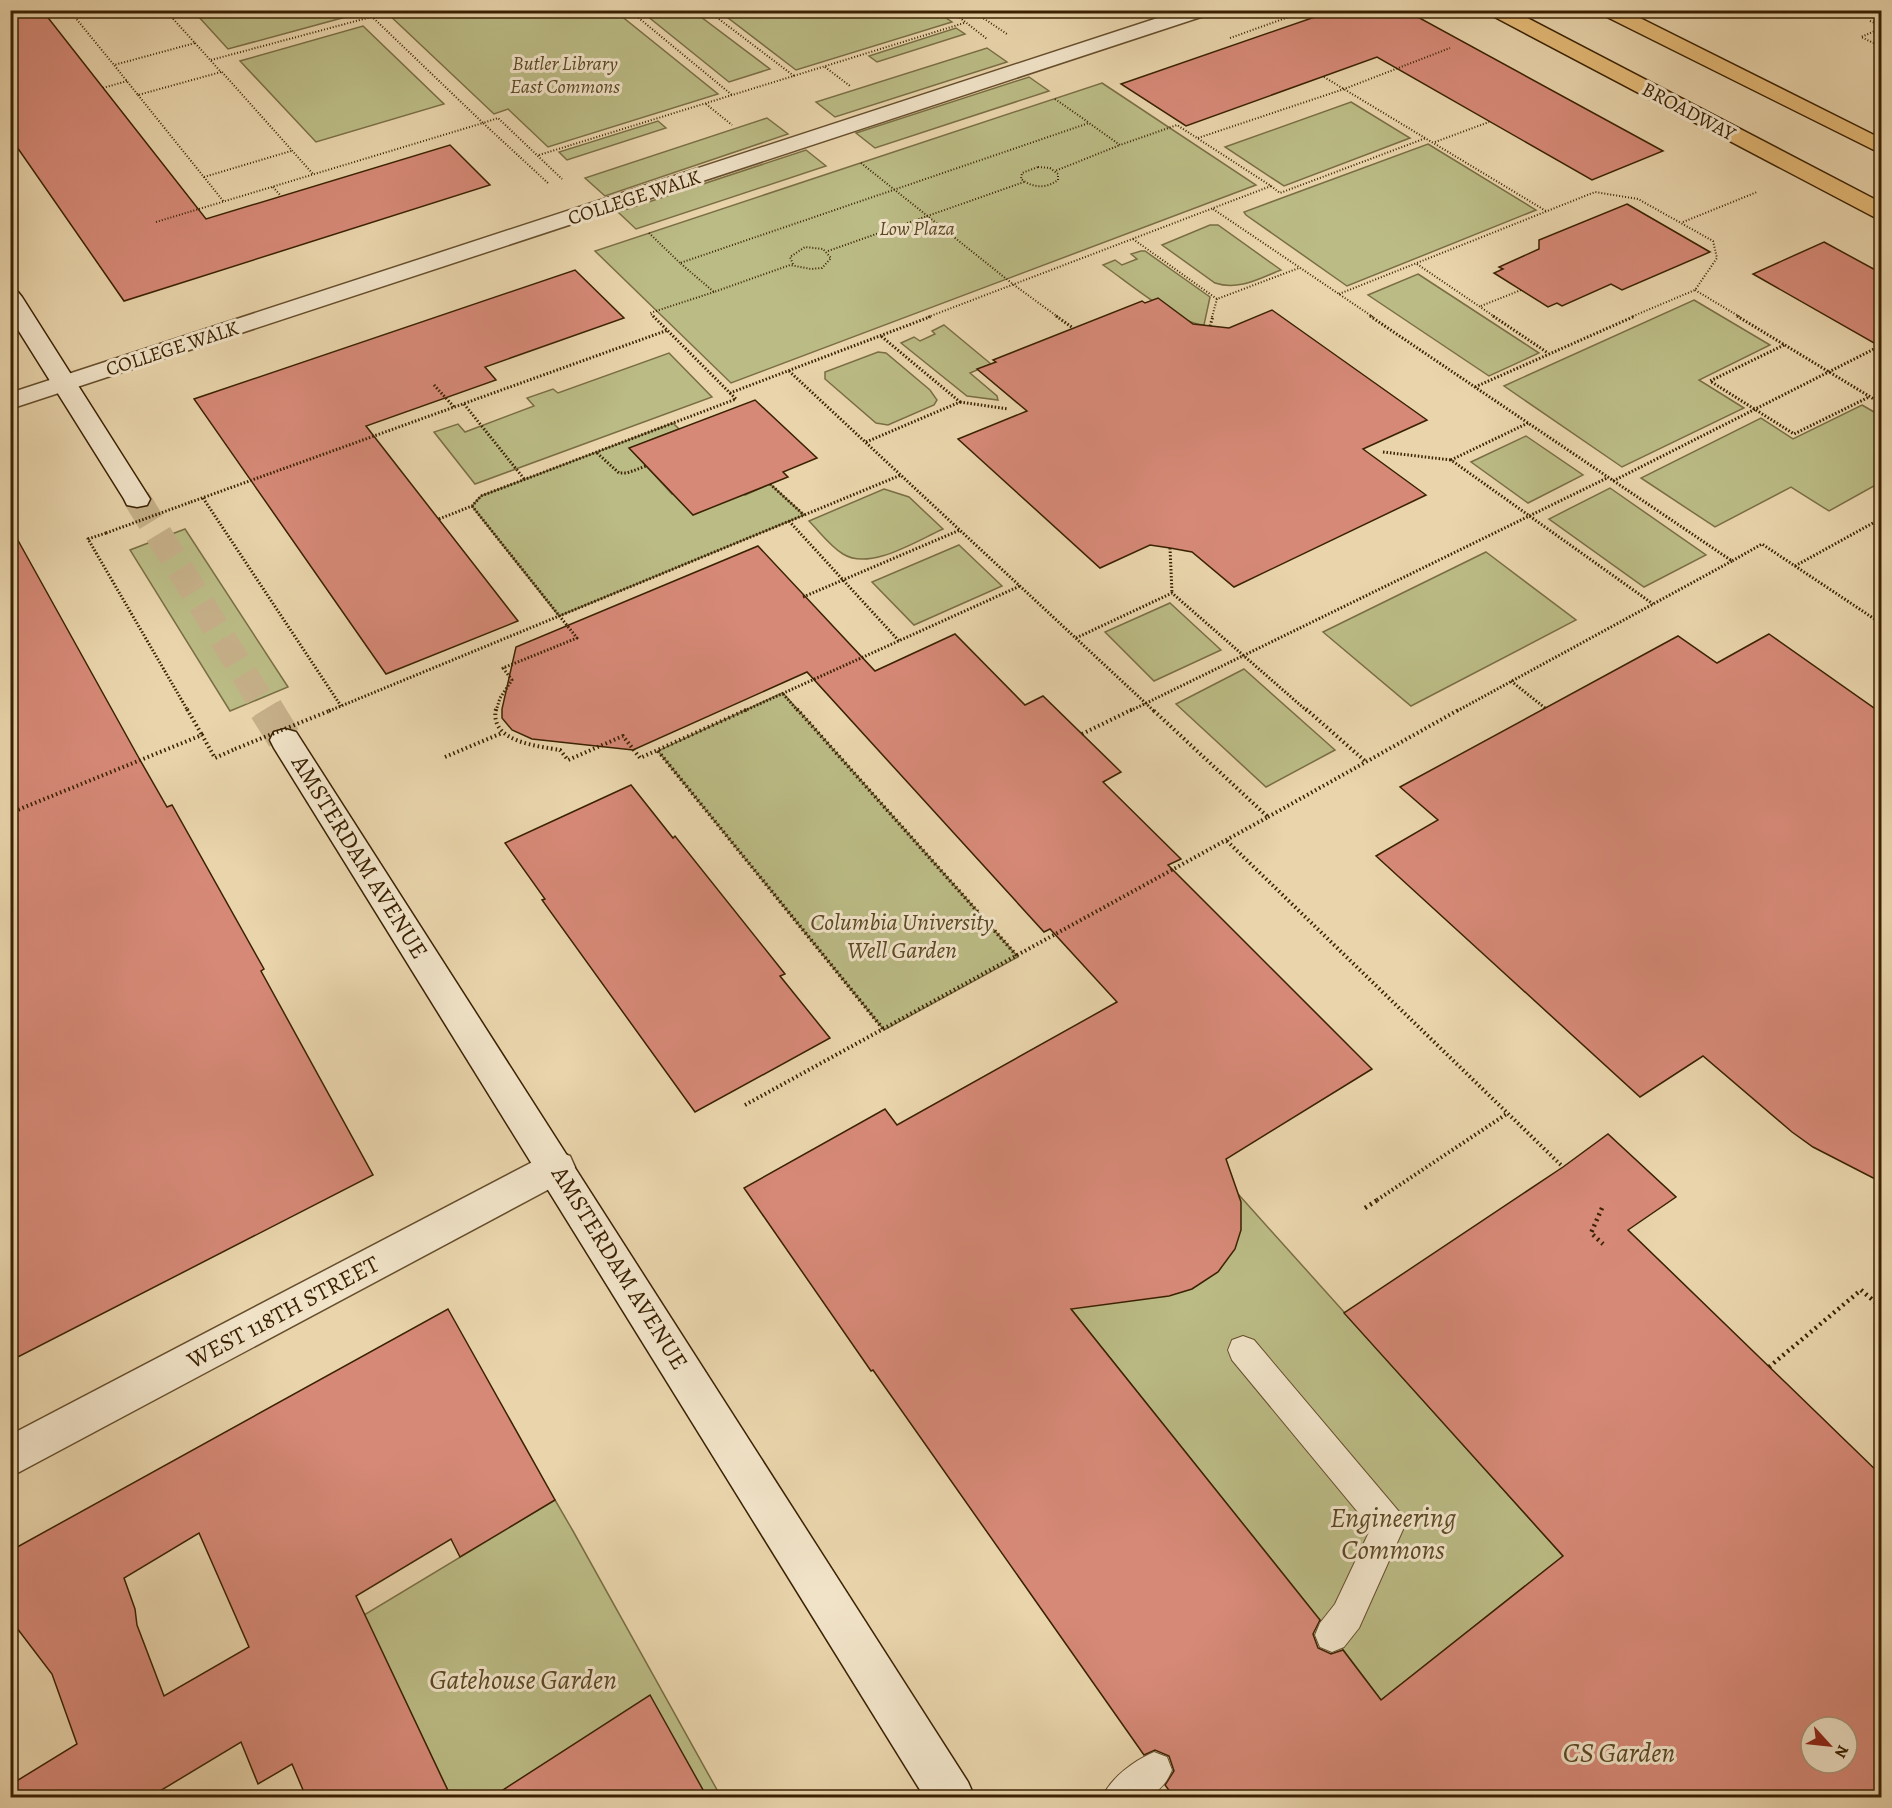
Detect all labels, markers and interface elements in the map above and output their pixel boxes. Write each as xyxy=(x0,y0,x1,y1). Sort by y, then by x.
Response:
park label: Butler Library East Commons xyxy=(510,50,620,100)
street label: BROADWAY xyxy=(1637,76,1741,148)
street label: COLLEGE WALK xyxy=(564,163,704,232)
park label: Low Plaza xyxy=(879,215,955,242)
street label: COLLEGE WALK xyxy=(102,314,242,383)
street label: AMSTERDAM AVENUE xyxy=(284,748,436,965)
park label: Columbia University Well Garden xyxy=(810,906,994,966)
street label: AMSTERDAM AVENUE xyxy=(544,1159,696,1376)
street label: WEST 118TH STREET xyxy=(181,1248,385,1377)
park label: Engineering Commons xyxy=(1330,1499,1457,1569)
park label: Gatehouse Garden xyxy=(429,1661,617,1699)
north arrow xyxy=(1799,1715,1859,1775)
park label: CS Garden xyxy=(1563,1734,1675,1772)
text: N xyxy=(1829,1741,1854,1762)

